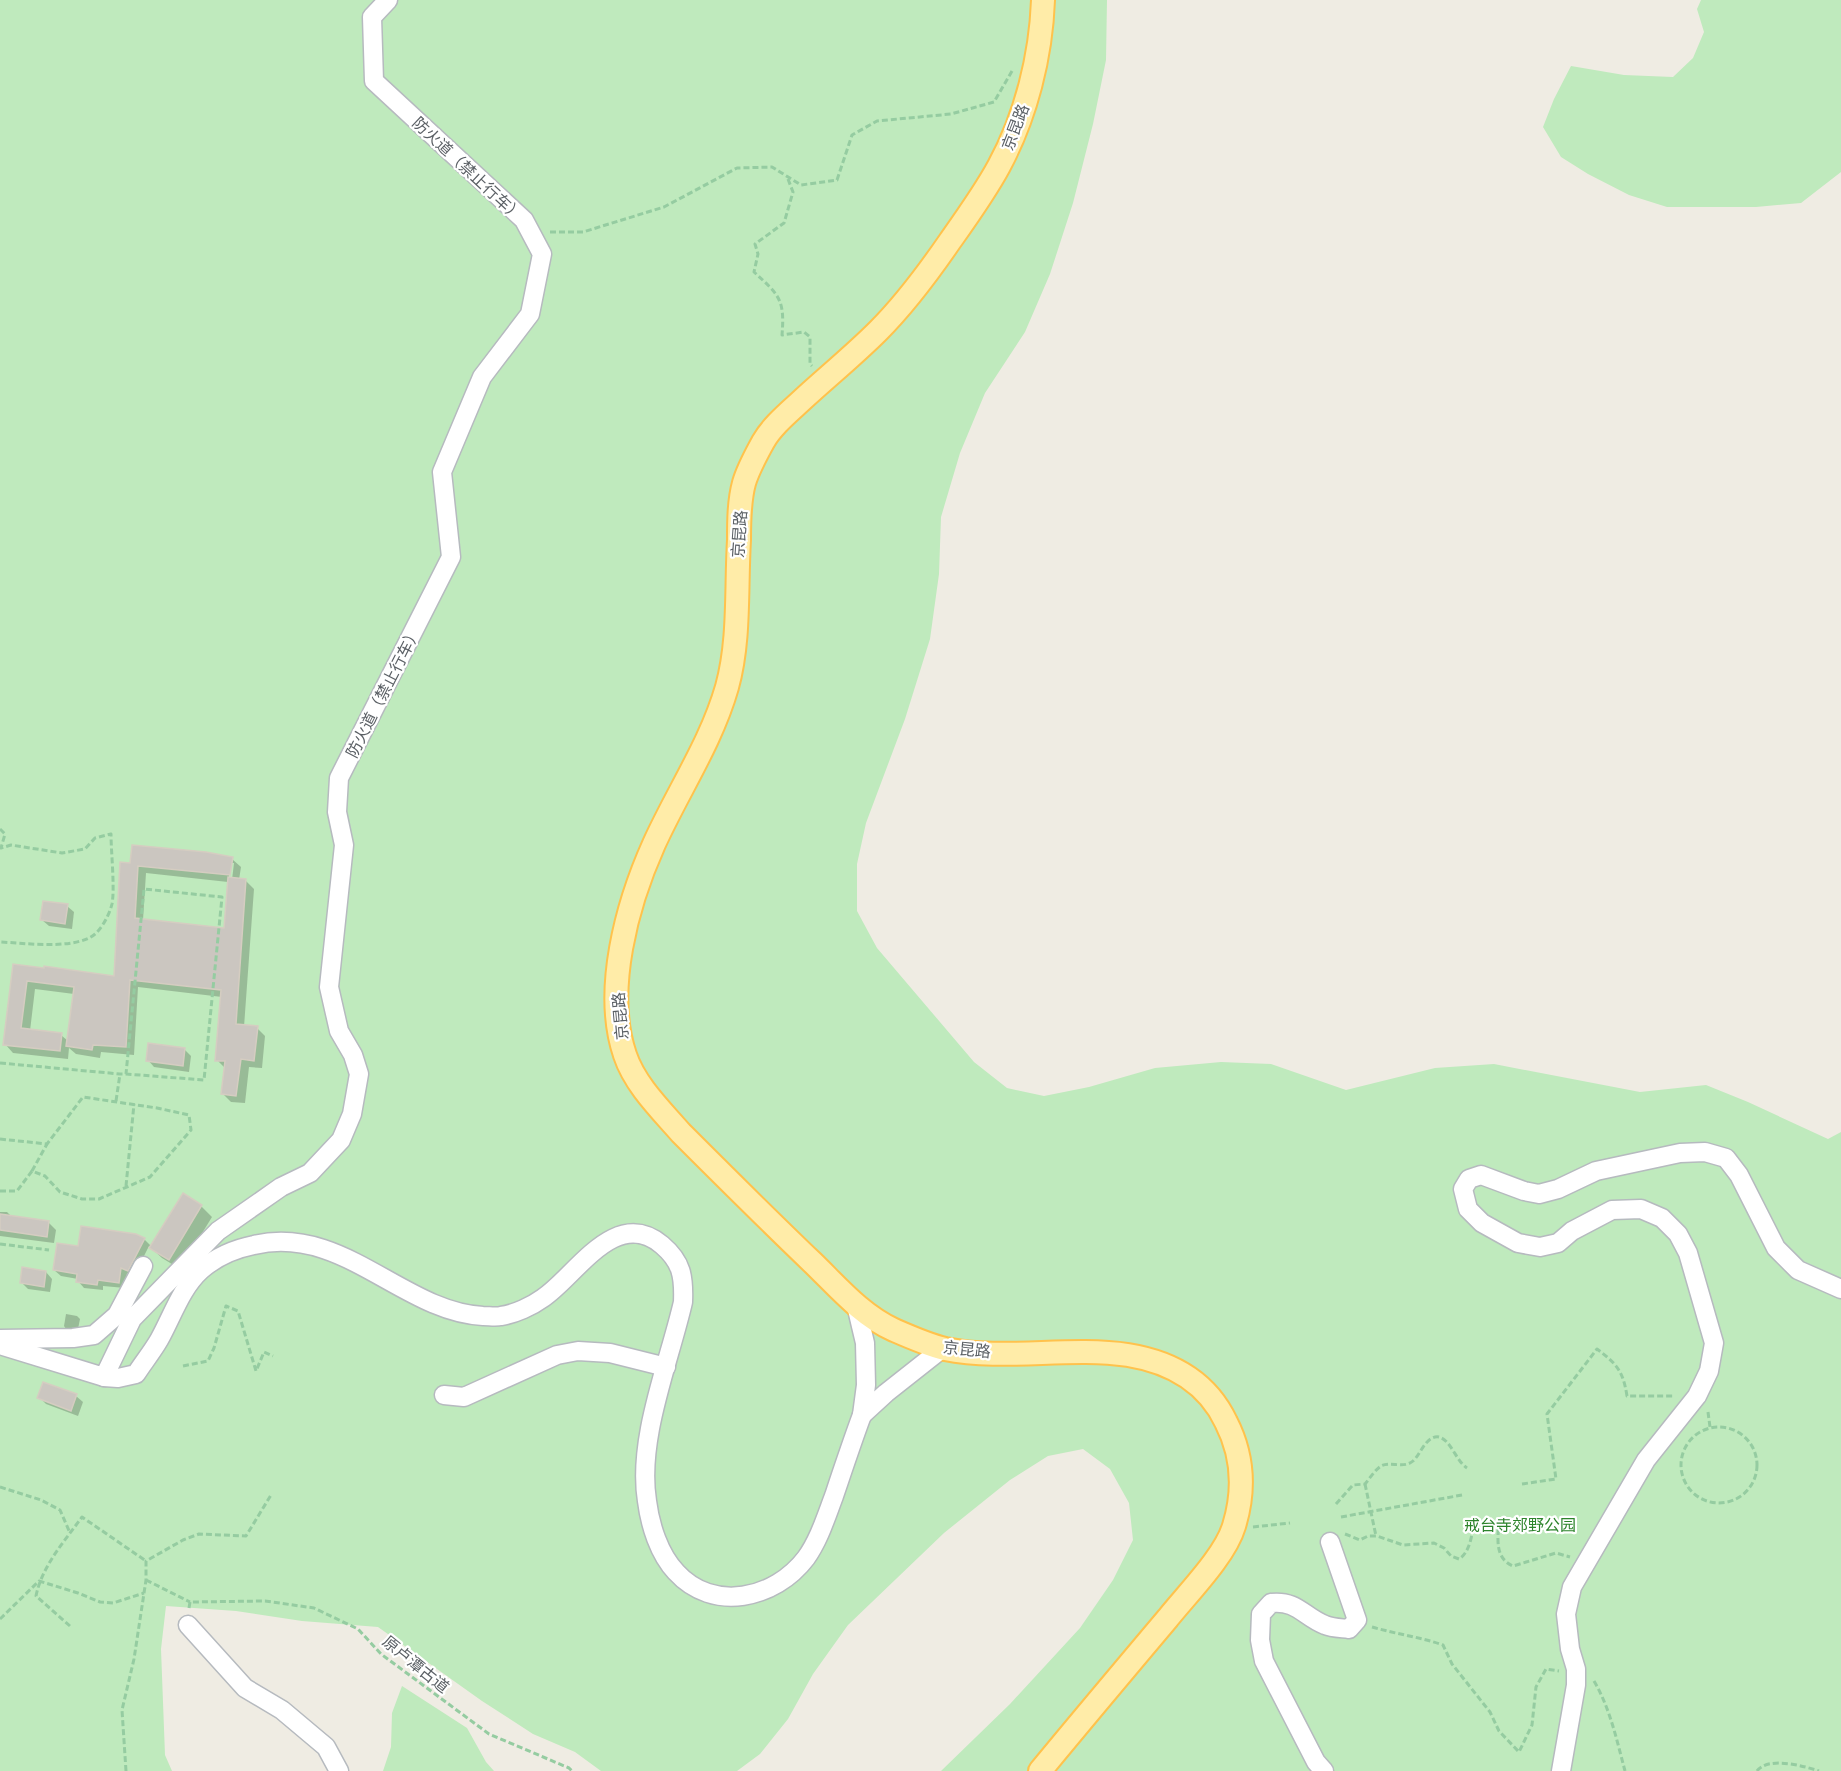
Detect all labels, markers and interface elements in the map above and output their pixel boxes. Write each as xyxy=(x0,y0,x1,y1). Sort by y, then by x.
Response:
street label: 京昆路 xyxy=(996,101,1034,153)
street label: 防火道（禁止行车） xyxy=(408,112,528,226)
street label: 京昆路 xyxy=(726,509,752,559)
street label: 防火道（禁止行车） xyxy=(341,623,425,761)
street label: 京昆路 xyxy=(607,991,633,1041)
street label: 京昆路 xyxy=(942,1336,992,1362)
park label: 戒台寺郊野公园 xyxy=(1464,1514,1576,1536)
street label: 原卢潭古道 xyxy=(378,1630,454,1698)

